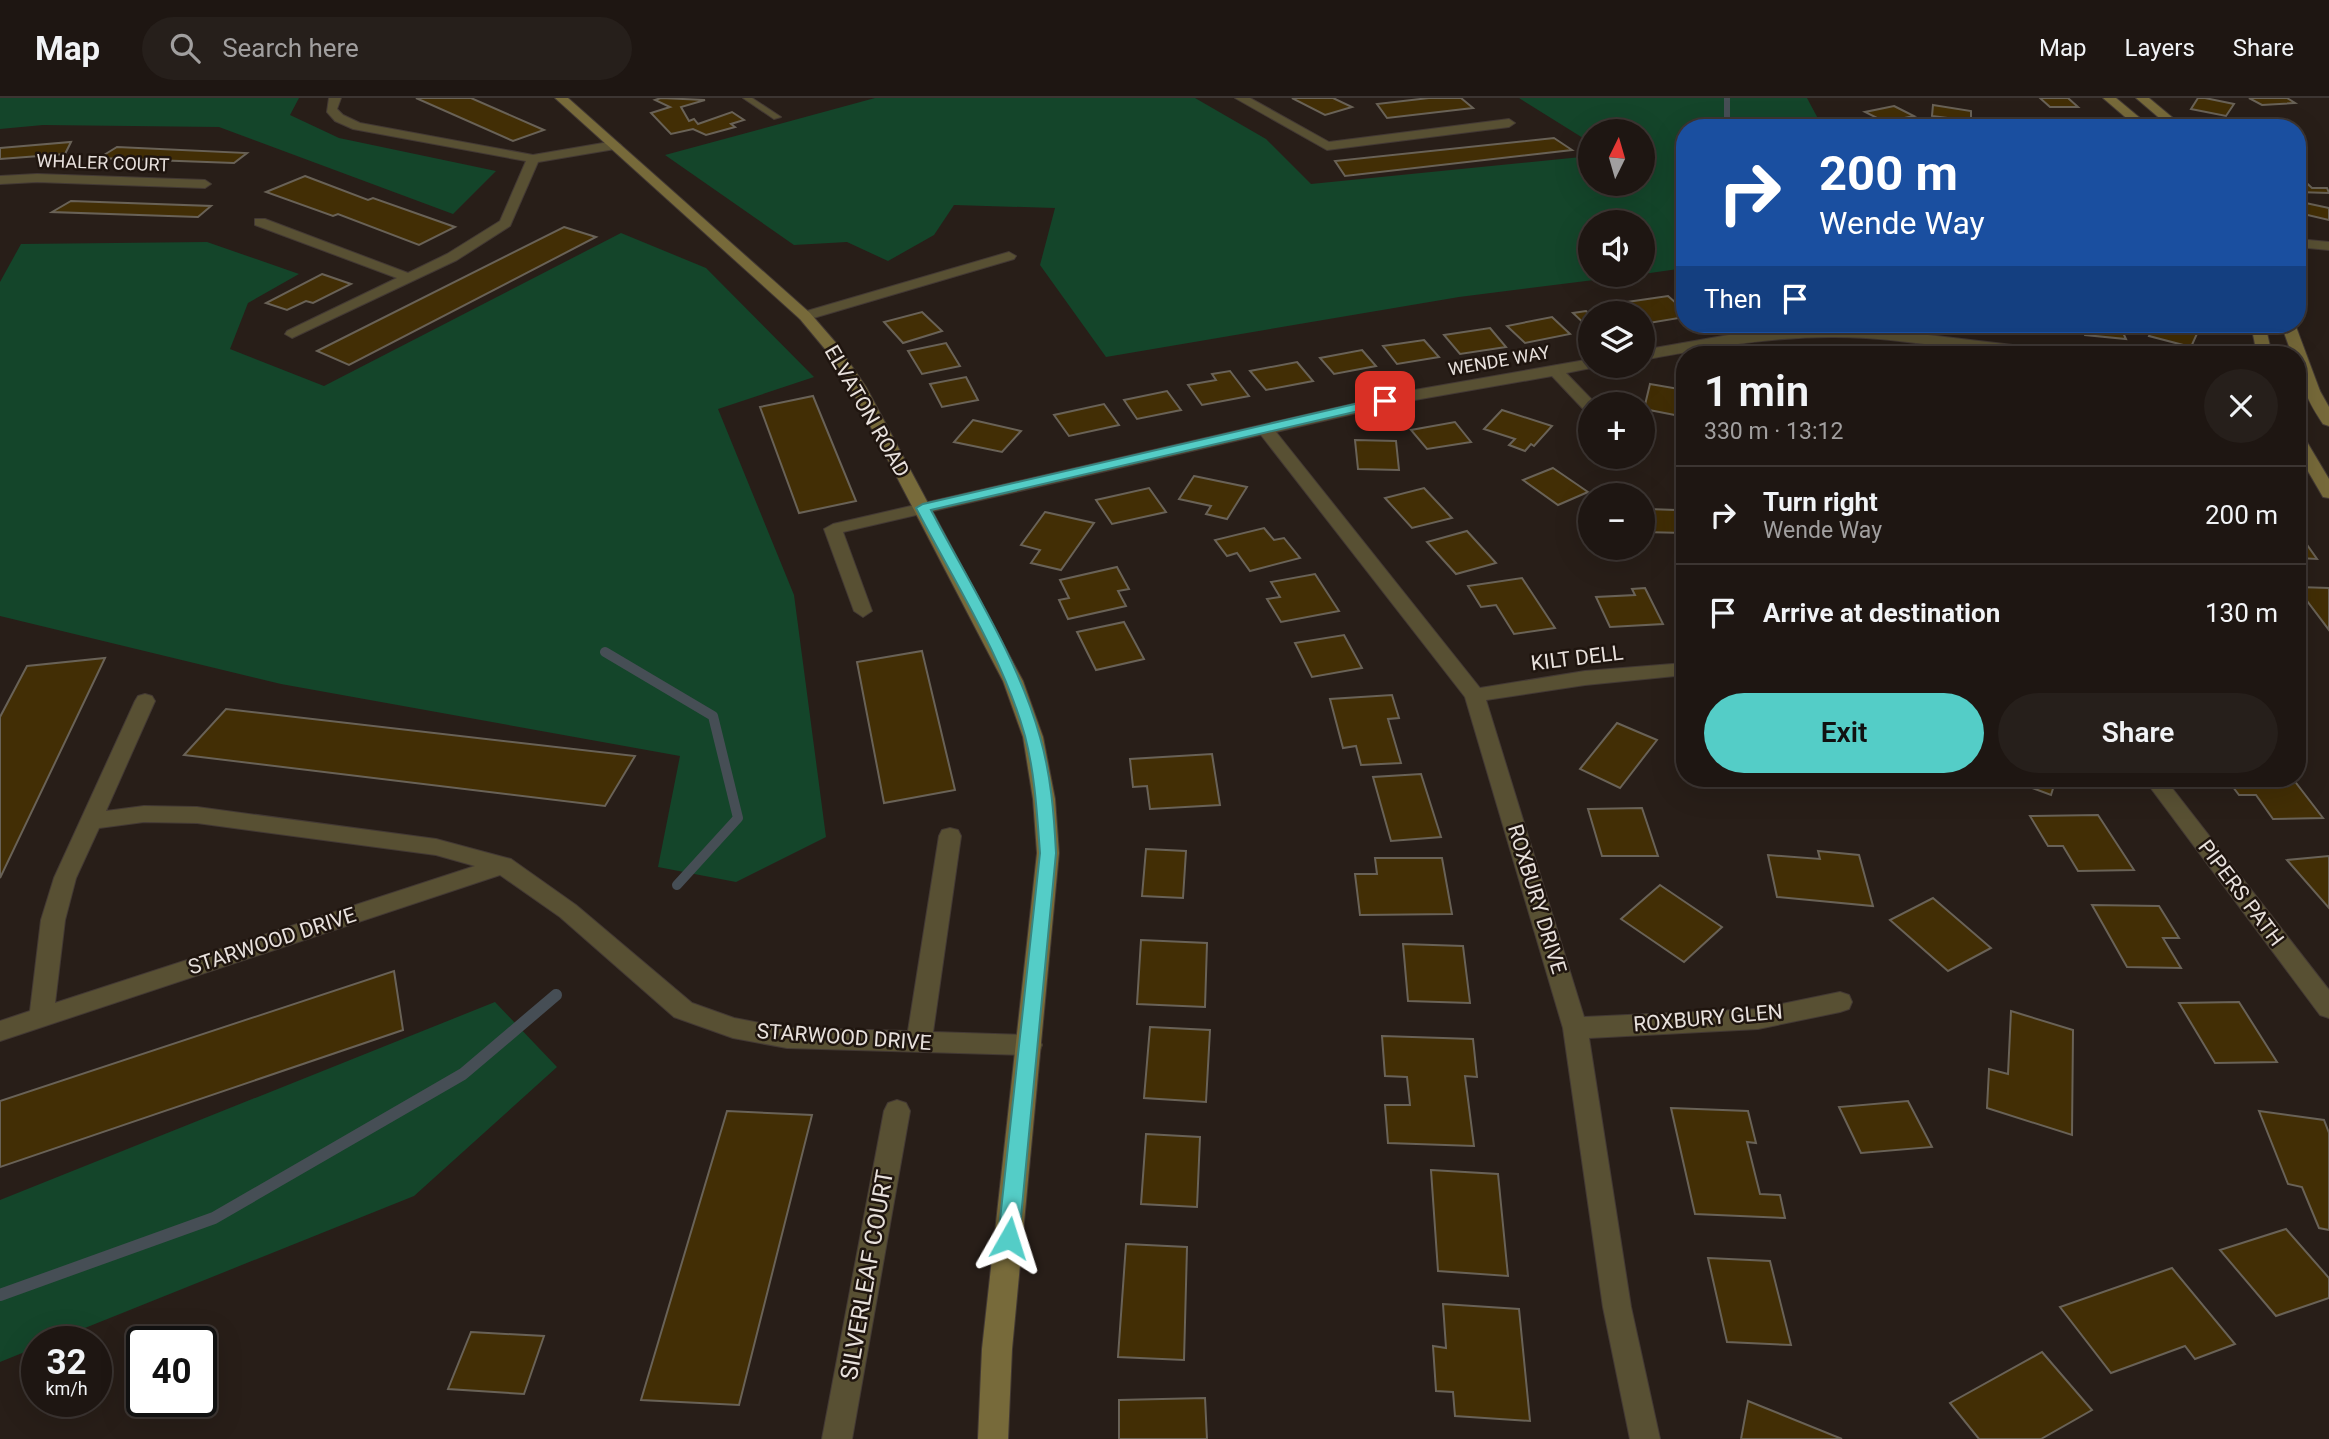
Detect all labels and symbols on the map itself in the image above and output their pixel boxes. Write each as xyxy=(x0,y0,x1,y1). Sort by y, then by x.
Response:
north arrow xyxy=(1578,119,1656,196)
street label: WHALER COURT xyxy=(36,150,170,175)
street label: ELVATON ROAD xyxy=(820,341,914,481)
street label: WENDE WAY xyxy=(1446,341,1552,380)
pin xyxy=(1355,371,1415,431)
street label: KILT DELL xyxy=(1529,640,1625,676)
street label: ROXBURY DRIVE xyxy=(1503,821,1571,977)
street label: PIPERS PATH xyxy=(2193,835,2289,951)
street label: STARWOOD DRIVE xyxy=(185,903,359,979)
street label: ROXBURY GLEN xyxy=(1632,1000,1784,1036)
street label: STARWOOD DRIVE xyxy=(756,1019,932,1055)
street label: SILVERLEAF COURT xyxy=(835,1168,899,1382)
position arrow xyxy=(972,1201,1046,1275)
speed limit sign: 40 xyxy=(126,1326,217,1417)

